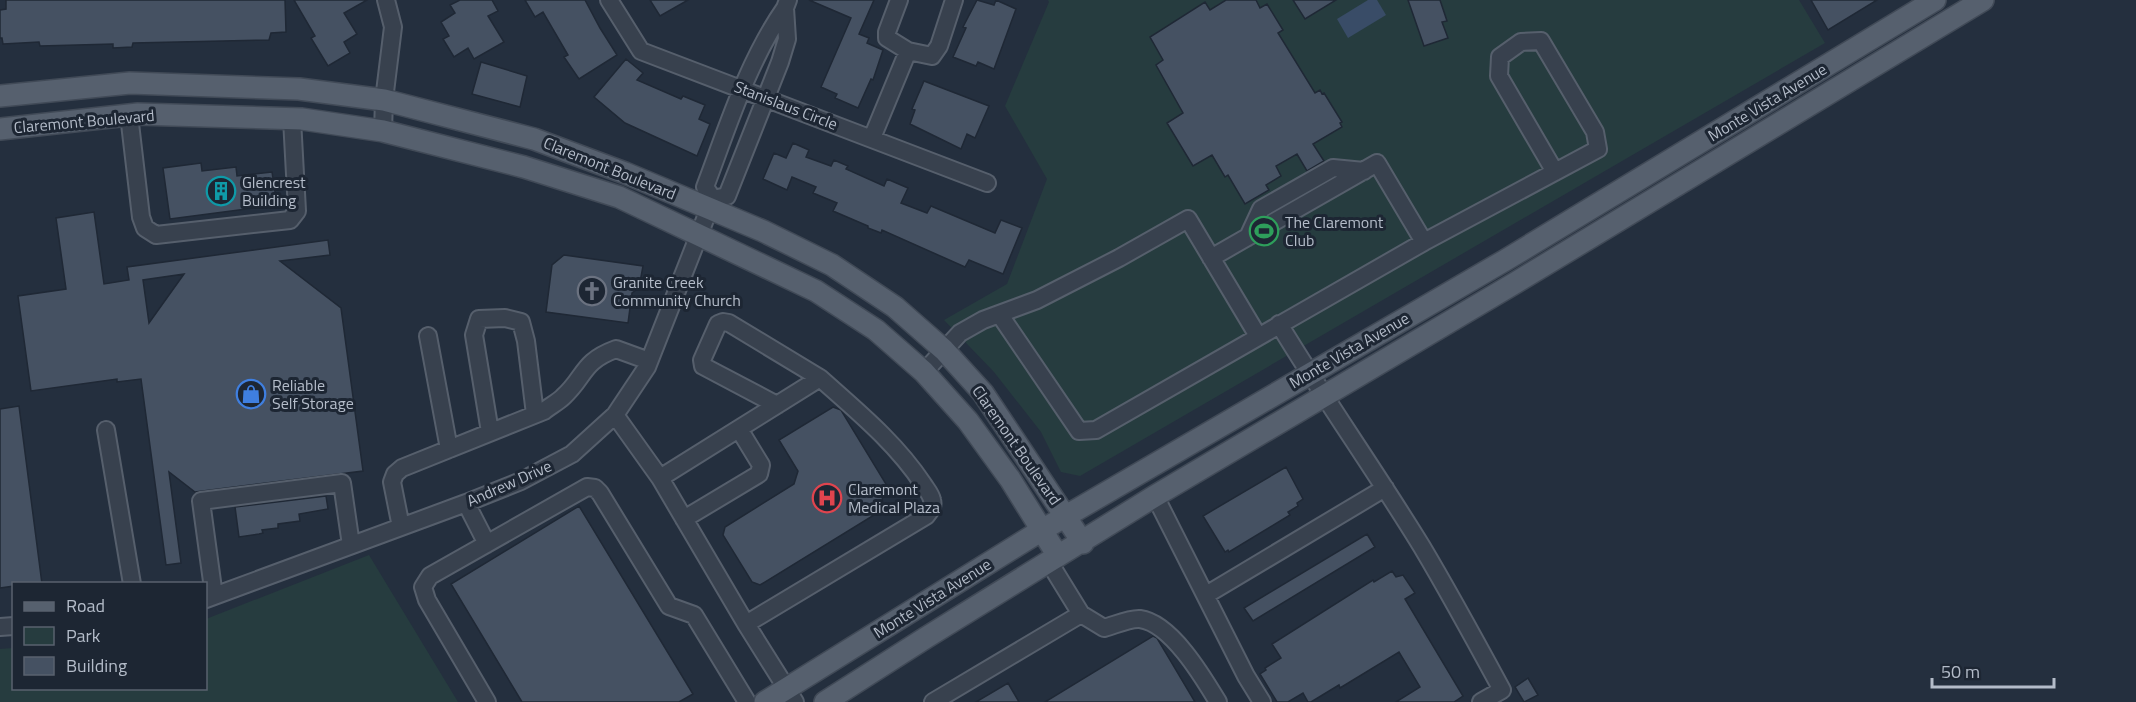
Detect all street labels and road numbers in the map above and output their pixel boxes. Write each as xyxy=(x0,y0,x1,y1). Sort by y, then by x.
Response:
street label: Monte Vista Avenue xyxy=(1703,57,1831,147)
street label: Stanislaus Circle xyxy=(731,74,841,136)
street label: Claremont Boulevard xyxy=(13,103,155,139)
street label: Claremont Boulevard xyxy=(540,130,680,206)
street label: Monte Vista Avenue xyxy=(1285,306,1413,394)
street label: Claremont Boulevard xyxy=(967,380,1067,510)
street label: Andrew Drive xyxy=(463,454,555,512)
street label: Monte Vista Avenue xyxy=(868,552,996,644)

